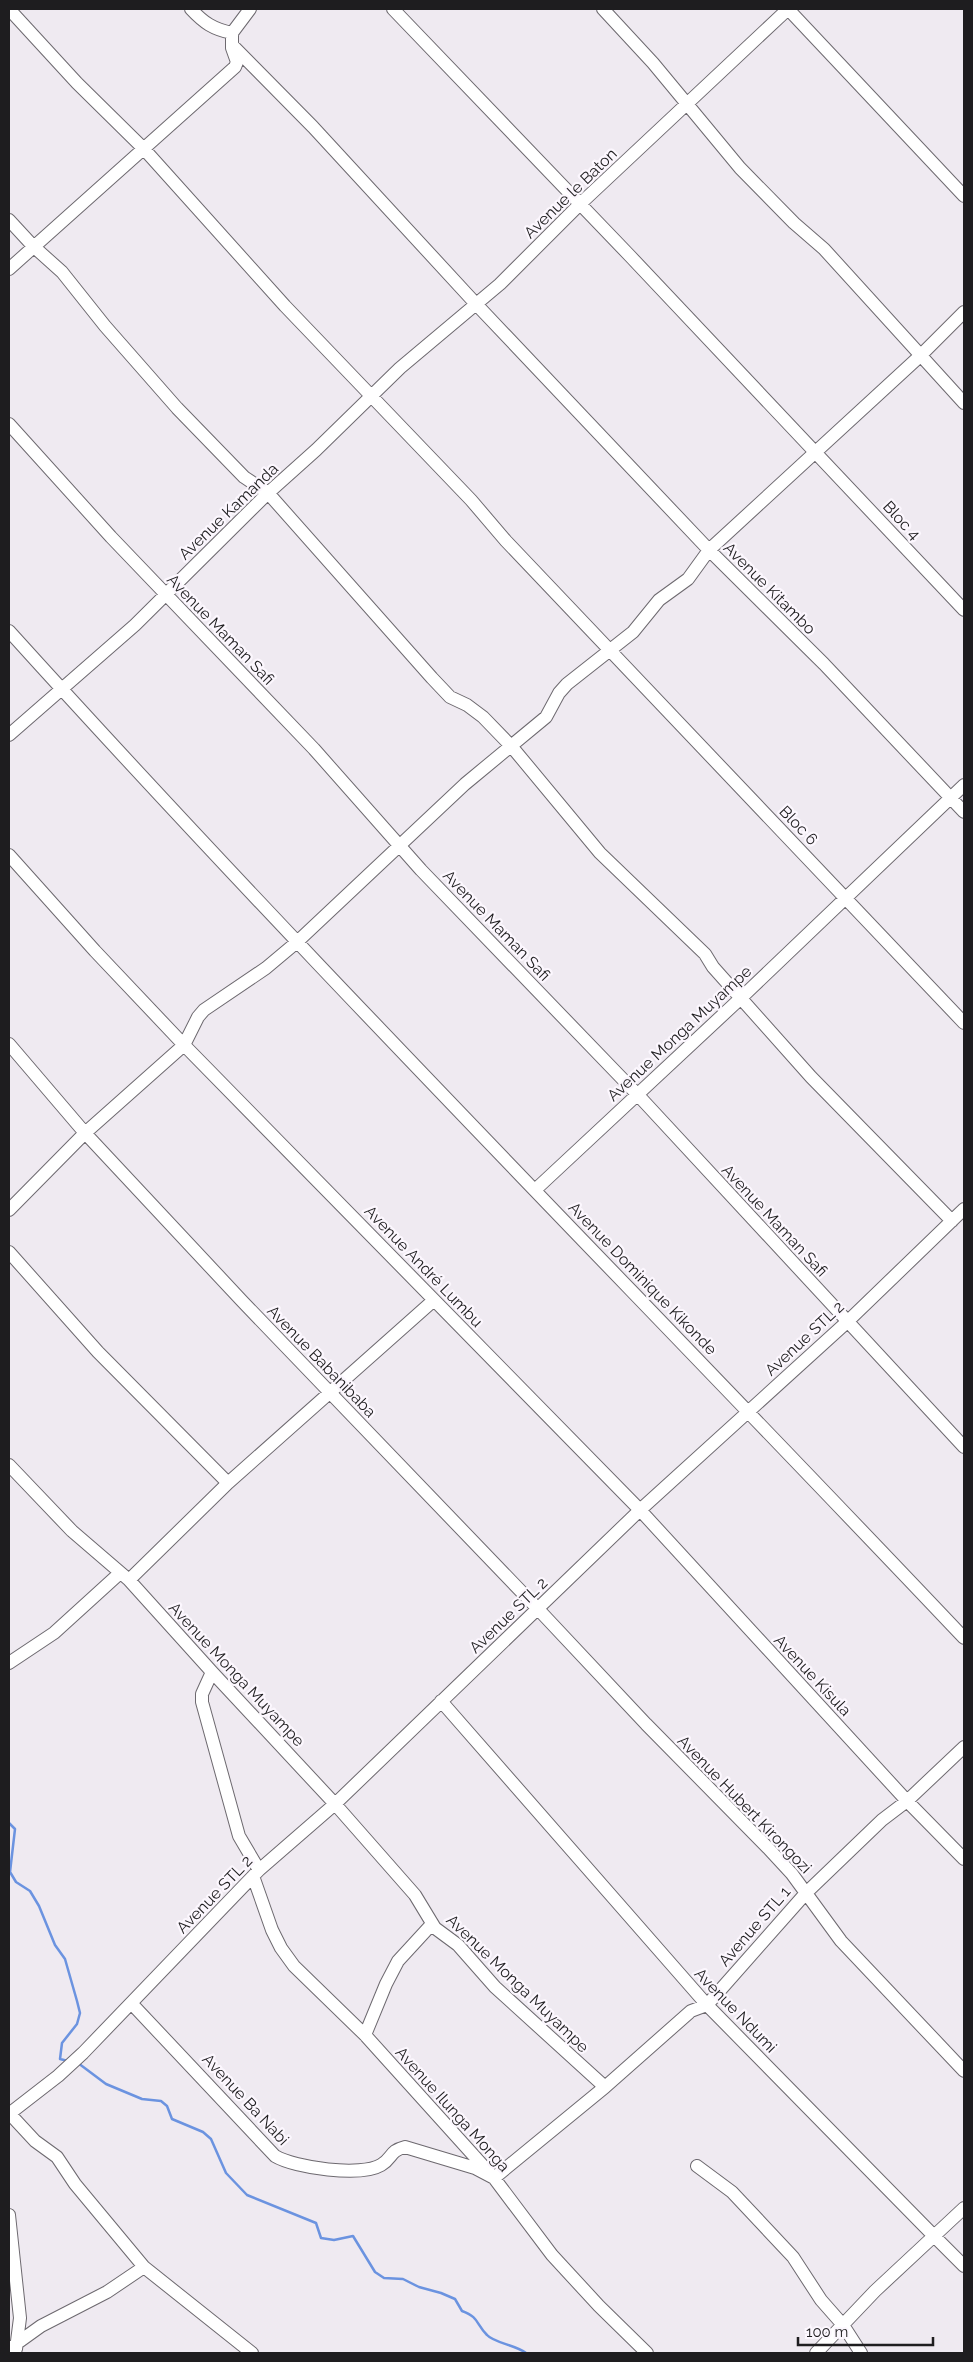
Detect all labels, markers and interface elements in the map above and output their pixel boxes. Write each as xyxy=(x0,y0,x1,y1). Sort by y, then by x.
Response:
street label: Avenue le Baton xyxy=(520,144,621,242)
street label: Avenue Kamanda xyxy=(175,459,282,564)
street label: Bloc 4 xyxy=(879,497,924,544)
street label: Avenue Kitambo xyxy=(720,538,820,638)
street label: Avenue Maman Safi xyxy=(163,570,278,689)
street label: Bloc 6 xyxy=(775,802,822,849)
street label: Avenue Maman Safi xyxy=(439,866,554,985)
street label: Avenue Monga Muyampe xyxy=(603,962,755,1105)
street label: Avenue Maman Safi xyxy=(718,1160,831,1280)
street label: Avenue Dominique Kikonde xyxy=(565,1198,721,1359)
street label: Avenue André Lumbu xyxy=(361,1202,487,1331)
street label: Avenue STL 2 xyxy=(761,1297,848,1380)
street label: Avenue Babanibaba xyxy=(263,1301,380,1421)
street label: Avenue STL 2 xyxy=(465,1573,551,1657)
street label: Avenue Monga Muyampe xyxy=(165,1598,308,1750)
street label: Avenue Kisula xyxy=(770,1631,855,1720)
street label: Avenue Hubert Kirongozi xyxy=(674,1731,816,1877)
street label: Avenue STL 2 xyxy=(172,1851,256,1937)
street label: Avenue STL 1 xyxy=(715,1882,794,1970)
street label: Avenue Monga Muyampe xyxy=(443,1910,593,2056)
street label: Avenue Ndumi xyxy=(691,1964,781,2057)
street label: Avenue Ilunga Monga xyxy=(392,2043,514,2176)
street label: Avenue Ba Nabi xyxy=(198,2050,293,2149)
scale bar xyxy=(798,2314,933,2346)
text: 100 m xyxy=(806,2323,848,2341)

